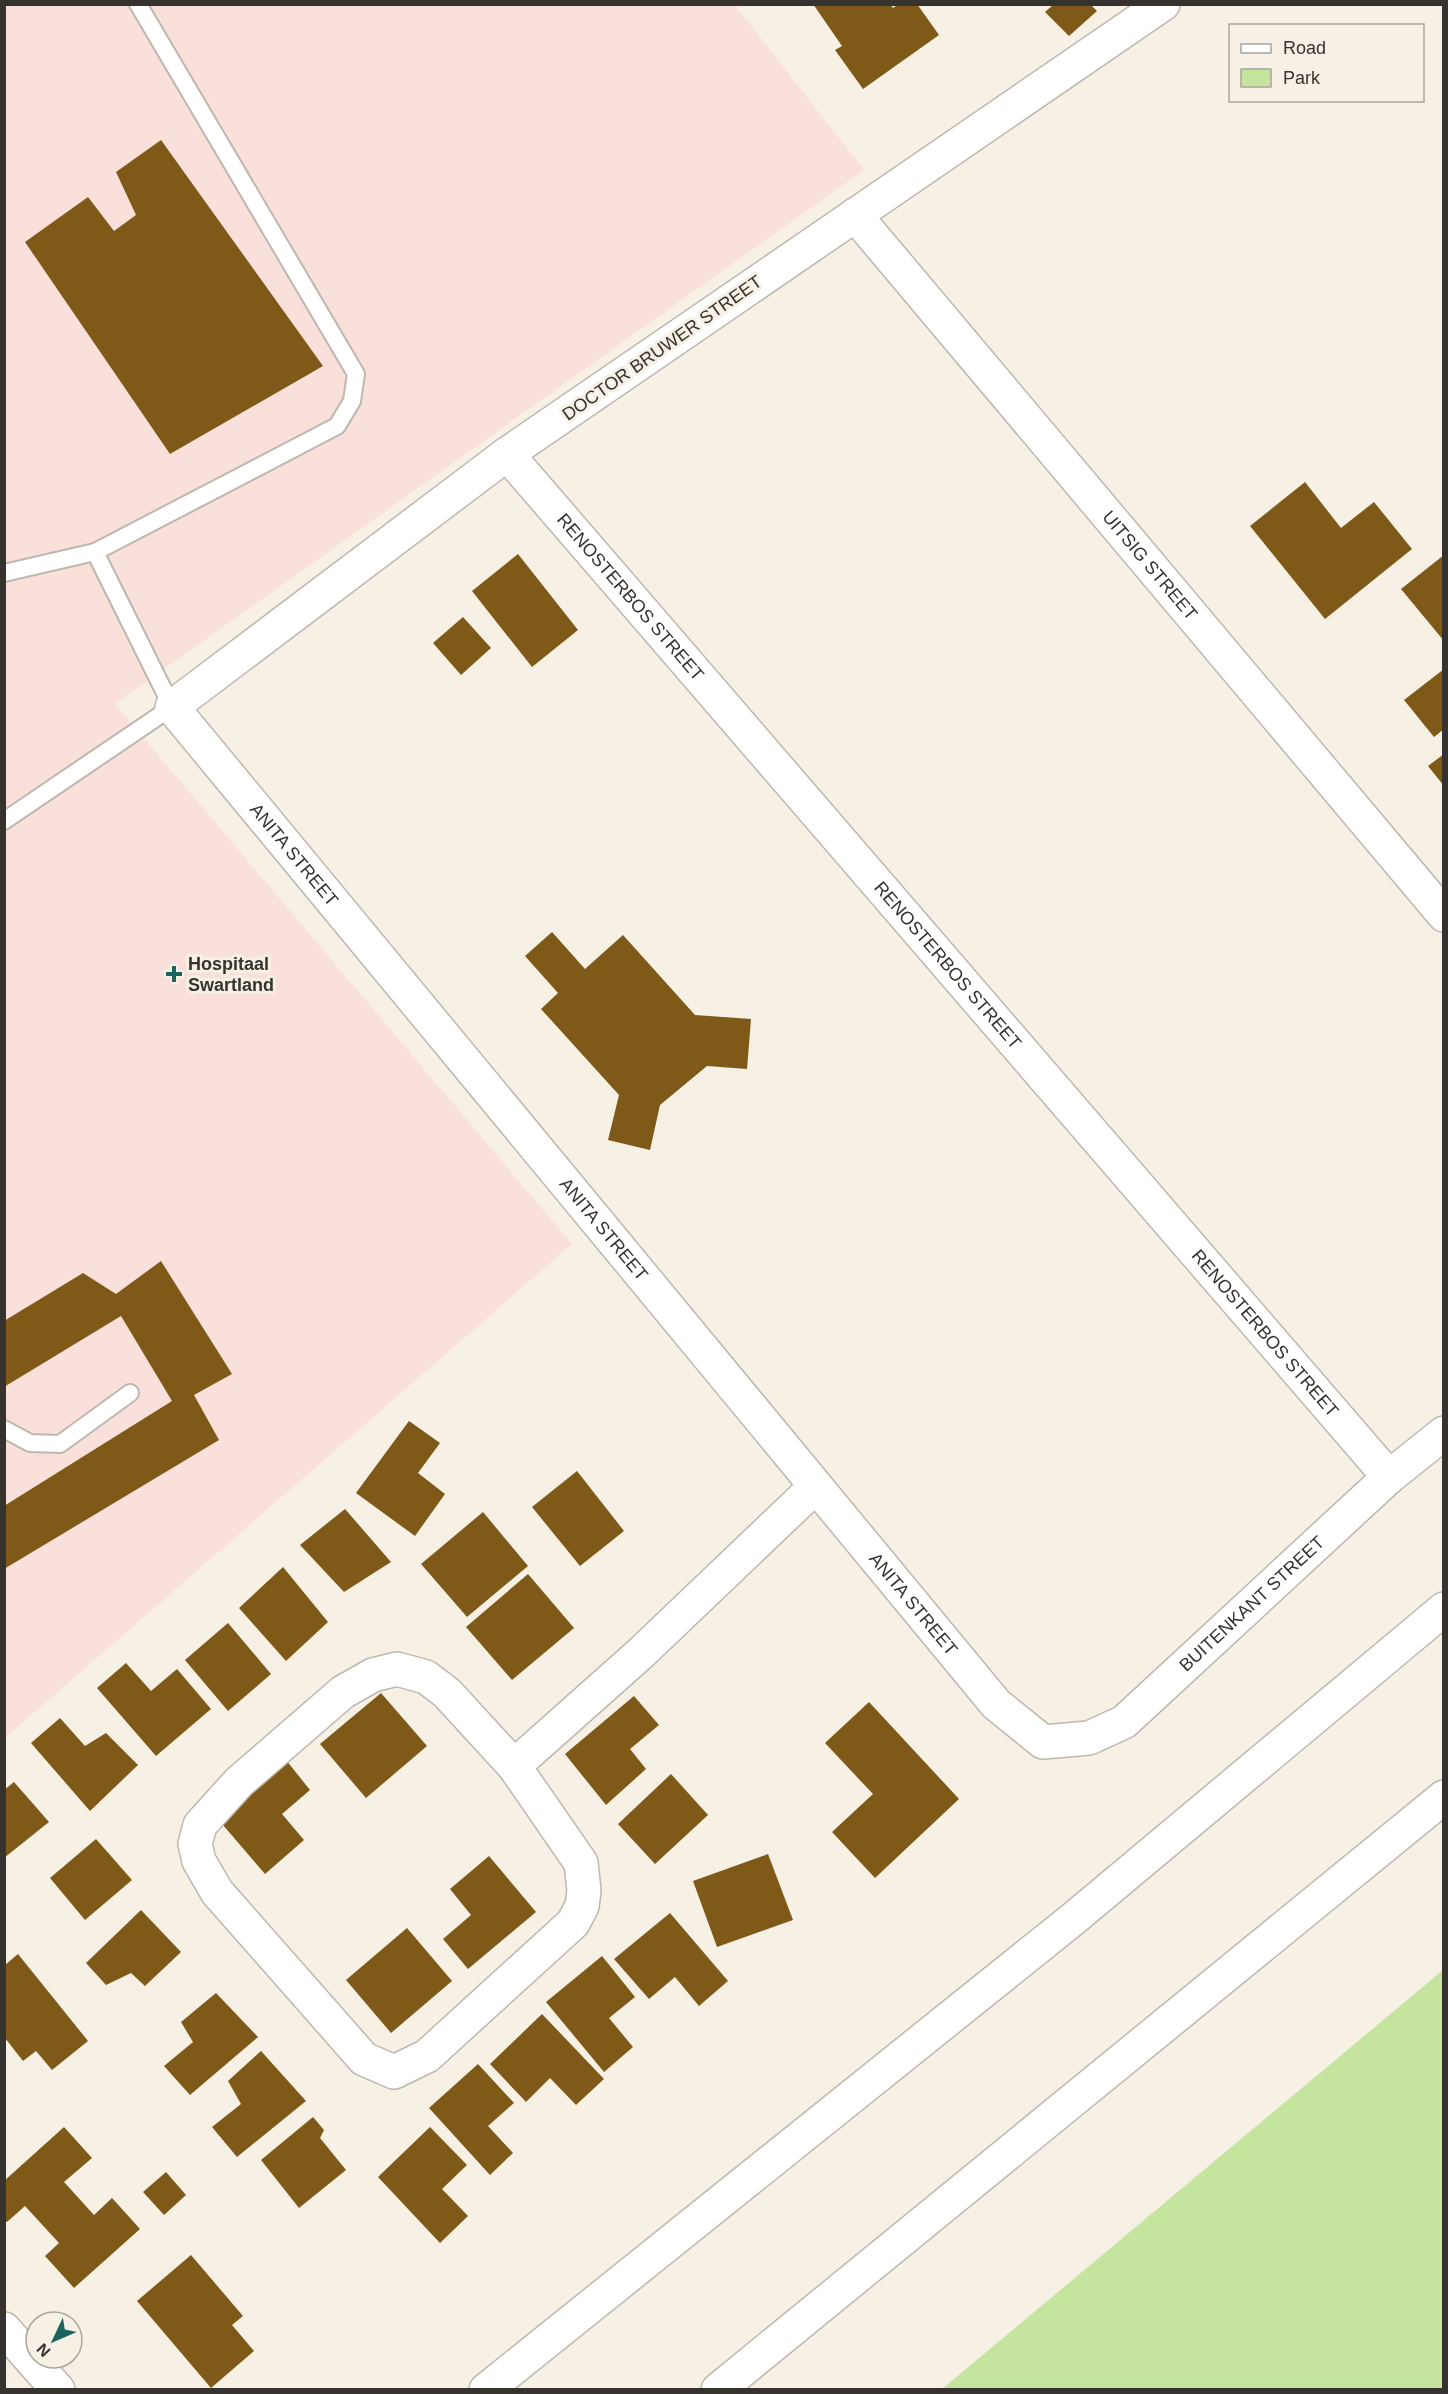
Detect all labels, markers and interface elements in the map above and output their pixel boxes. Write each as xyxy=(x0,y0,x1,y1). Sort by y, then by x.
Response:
legend xyxy=(1229,24,1424,102)
text: Road xyxy=(1283,38,1326,58)
text: Park xyxy=(1283,68,1321,88)
street label: DOCTOR BRUWER STREET xyxy=(559,271,765,425)
street label: UITSIG STREET xyxy=(1098,507,1201,624)
street label: RENOSTERBOS STREET xyxy=(553,510,708,685)
street label: ANITA STREET xyxy=(246,800,342,910)
street label: RENOSTERBOS STREET xyxy=(870,878,1025,1053)
place label: Hospitaal Swartland xyxy=(188,954,274,995)
marker: Hospitaal Swartland xyxy=(165,965,183,983)
street label: ANITA STREET xyxy=(556,1174,652,1285)
street label: RENOSTERBOS STREET xyxy=(1188,1246,1343,1421)
street label: BUITENKANT STREET xyxy=(1175,1532,1328,1676)
street label: ANITA STREET xyxy=(865,1549,961,1659)
north arrow xyxy=(24,2310,84,2370)
text: N xyxy=(33,2340,54,2360)

